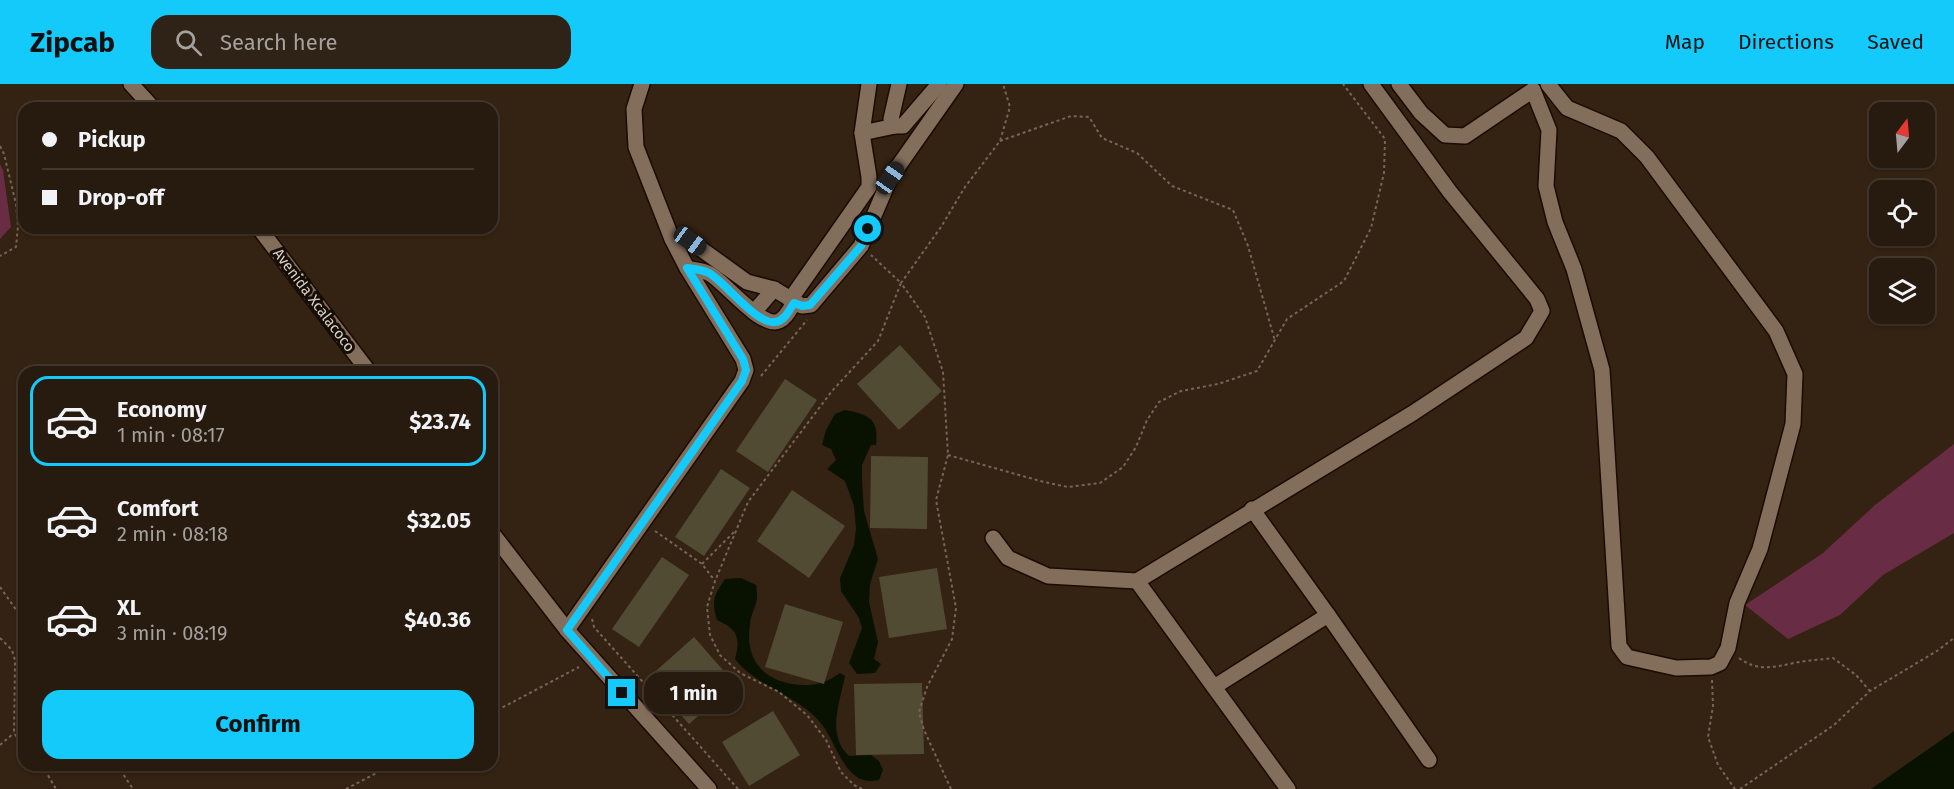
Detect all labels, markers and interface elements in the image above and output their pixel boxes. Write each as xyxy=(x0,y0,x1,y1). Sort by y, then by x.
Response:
search box xyxy=(151,15,571,69)
text: Zipcab xyxy=(30,26,115,59)
icon: search xyxy=(172,26,205,59)
text: Search here xyxy=(220,29,338,56)
text: Map xyxy=(1665,29,1705,55)
text: Directions xyxy=(1738,29,1834,55)
text: Saved xyxy=(1867,29,1924,55)
north arrow xyxy=(1869,102,1935,168)
map controls xyxy=(1869,102,1935,324)
text: Pickup xyxy=(78,126,146,153)
car xyxy=(872,158,908,198)
button: locate xyxy=(1869,180,1935,246)
text: Drop-off xyxy=(78,184,164,211)
route start xyxy=(854,215,881,242)
car xyxy=(670,223,710,259)
street label: Avenida Xcalacoco xyxy=(269,245,359,355)
button: layers xyxy=(1869,258,1935,324)
icon: car xyxy=(45,394,99,448)
text: Economy xyxy=(117,396,206,423)
text: $23.74 xyxy=(409,408,471,435)
text: 1 min · 08:17 xyxy=(117,423,225,447)
icon: car xyxy=(45,493,99,547)
text: Comfort xyxy=(117,495,198,522)
text: $32.05 xyxy=(407,507,471,534)
text: 2 min · 08:18 xyxy=(117,522,228,546)
icon: car xyxy=(45,592,99,646)
text: XL xyxy=(117,594,141,621)
text: $40.36 xyxy=(404,606,471,633)
text: 3 min · 08:19 xyxy=(117,621,228,645)
callout: 1 min xyxy=(643,672,742,714)
route end xyxy=(608,679,635,706)
text: 1 min xyxy=(669,681,718,705)
button: Confirm xyxy=(42,690,474,759)

